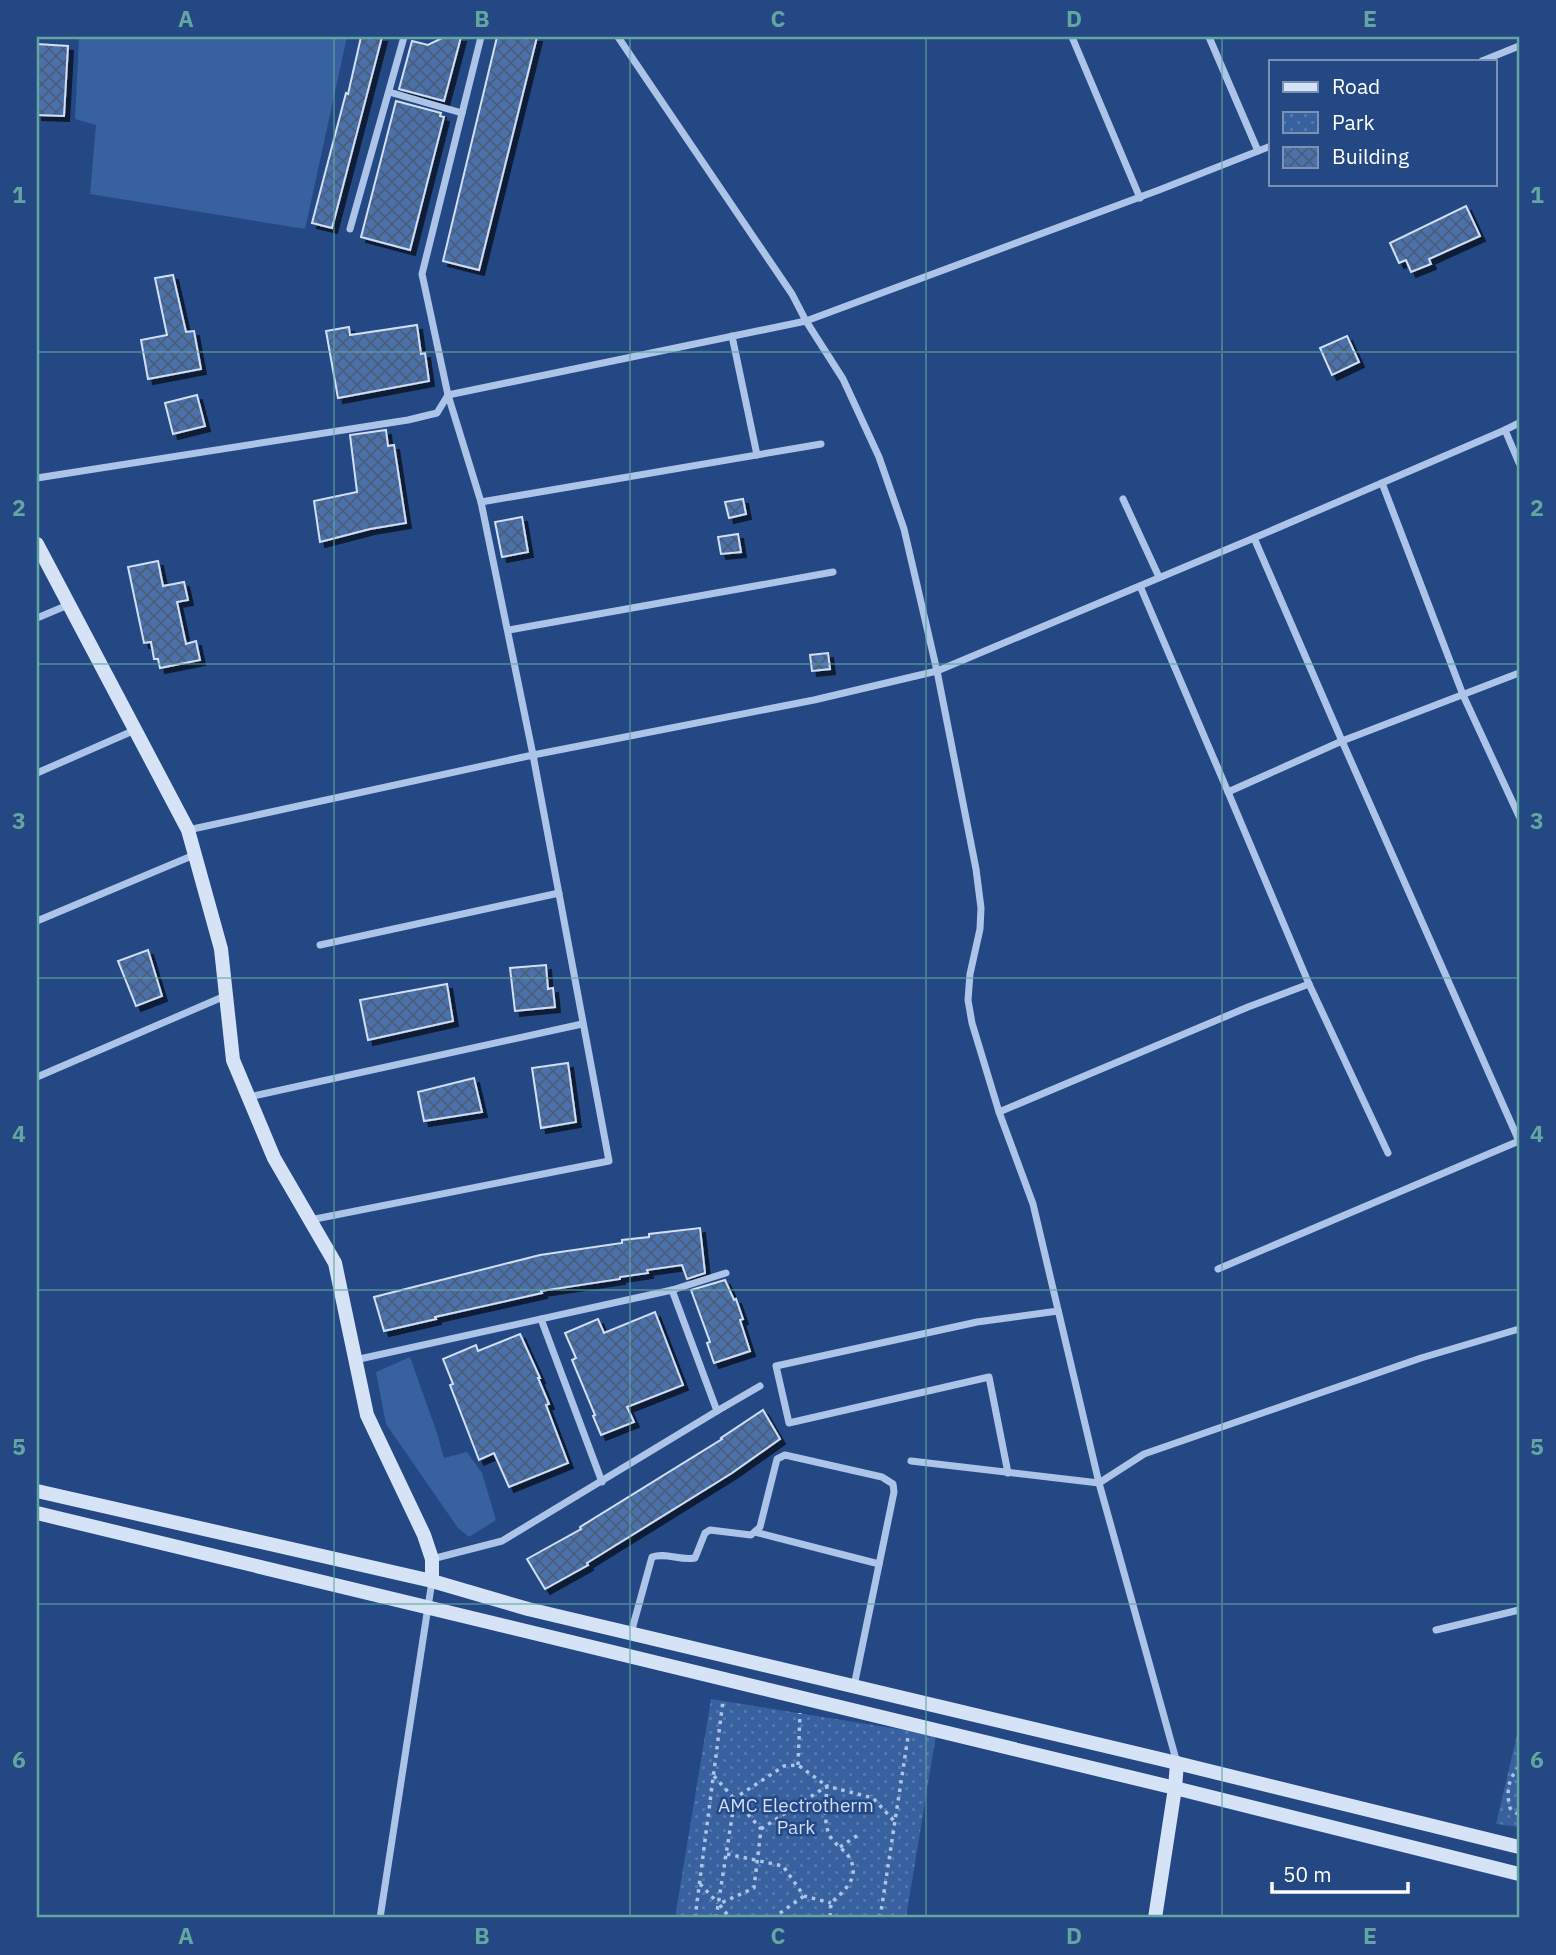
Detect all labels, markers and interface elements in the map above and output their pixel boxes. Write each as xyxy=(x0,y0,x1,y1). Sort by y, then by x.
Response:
text: A xyxy=(178,3,194,33)
text: B xyxy=(474,3,490,33)
text: C xyxy=(771,3,786,33)
text: D xyxy=(1066,3,1082,33)
text: E xyxy=(1363,3,1377,33)
legend xyxy=(1269,60,1496,186)
text: Road xyxy=(1332,72,1380,100)
text: Park xyxy=(1332,108,1375,136)
text: Building xyxy=(1332,142,1409,170)
text: 1 xyxy=(12,179,26,209)
text: 1 xyxy=(1530,179,1544,209)
text: 2 xyxy=(12,492,26,522)
text: 2 xyxy=(1530,492,1544,522)
text: 3 xyxy=(12,805,26,835)
text: 3 xyxy=(1530,805,1544,835)
text: 4 xyxy=(12,1118,26,1148)
text: 4 xyxy=(1530,1118,1544,1148)
text: 5 xyxy=(12,1431,26,1461)
text: 5 xyxy=(1530,1431,1544,1461)
text: 6 xyxy=(12,1744,26,1774)
text: 6 xyxy=(1530,1744,1544,1774)
park label: AMC Electrotherm Park xyxy=(718,1793,874,1839)
scale bar xyxy=(1272,1850,1409,1894)
text: 50 m xyxy=(1283,1860,1332,1888)
text: A xyxy=(178,1920,194,1950)
text: B xyxy=(474,1920,490,1950)
text: C xyxy=(771,1920,786,1950)
text: D xyxy=(1066,1920,1082,1950)
text: E xyxy=(1363,1920,1377,1950)

